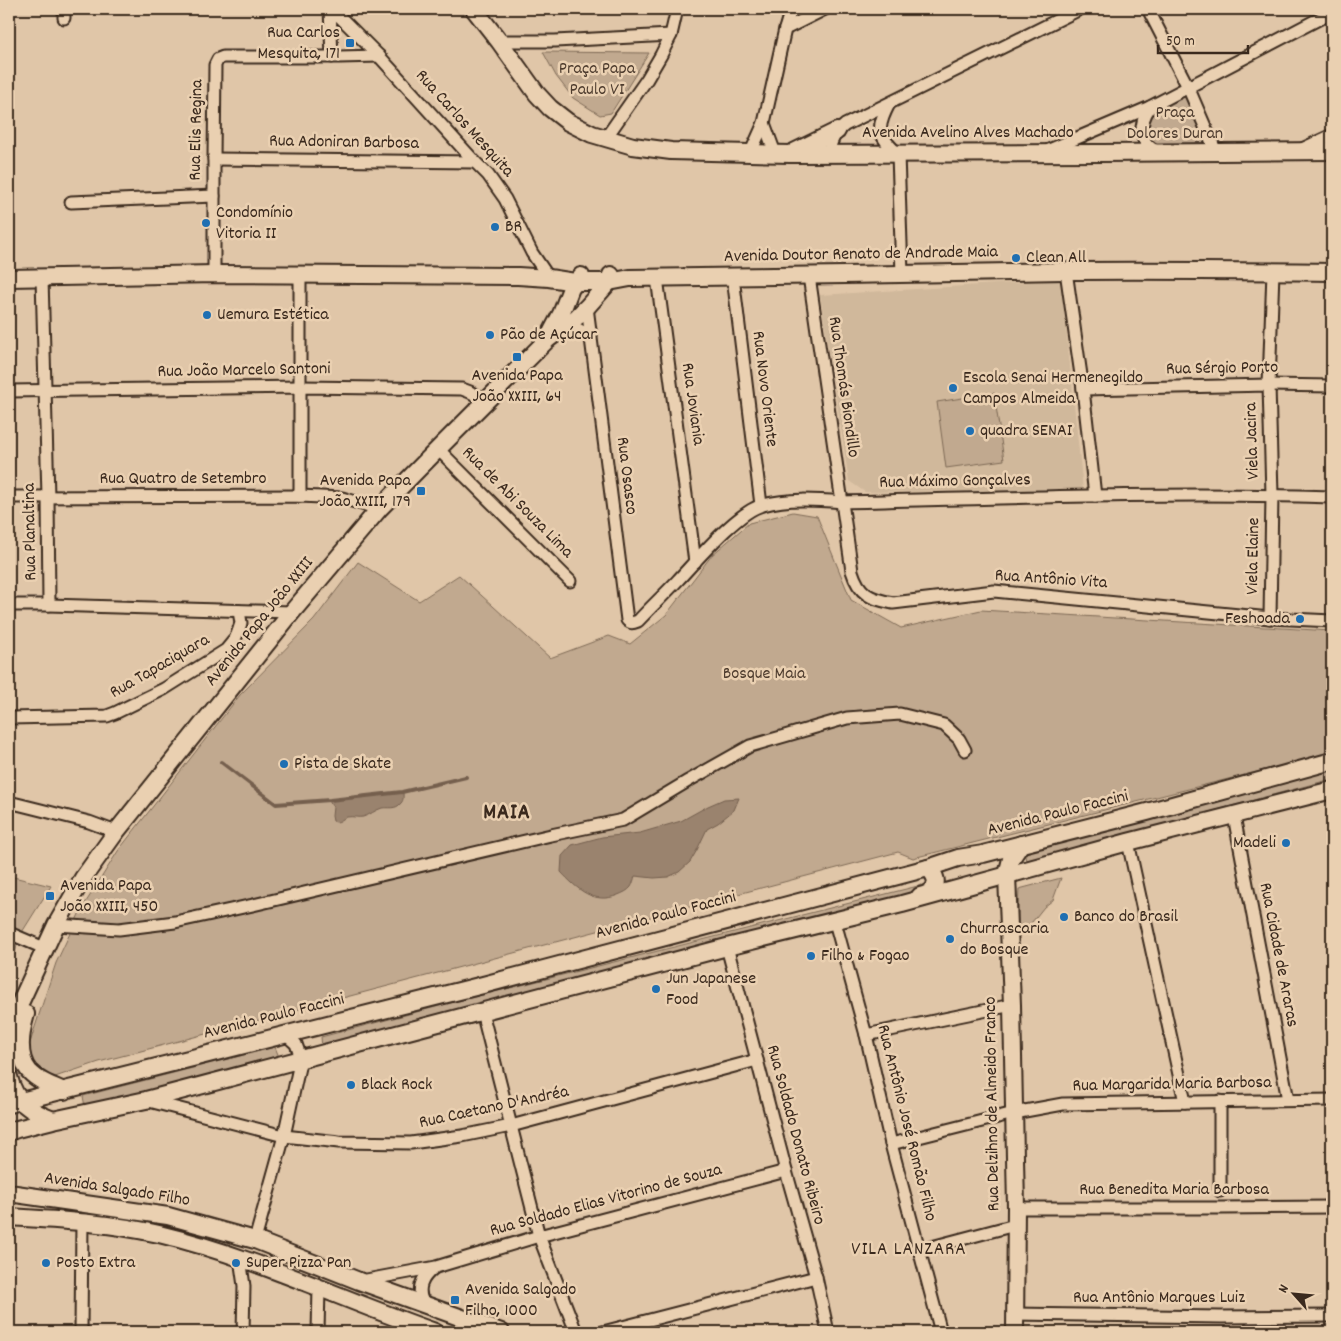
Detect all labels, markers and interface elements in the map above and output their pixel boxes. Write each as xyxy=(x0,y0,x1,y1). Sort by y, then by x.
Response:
place label: Rua Carlos Mesquita, 171 xyxy=(257,21,340,67)
scale bar xyxy=(1158,22,1248,54)
text: 50 m xyxy=(1166,31,1195,53)
marker: Rua Carlos Mesquita, 171 xyxy=(344,37,356,49)
park label: Praça Papa Paulo VI xyxy=(559,57,636,103)
street label: Rua Carlos Mesquita xyxy=(409,65,520,184)
street label: Rua Elis Regina xyxy=(184,79,210,181)
park label: Praça Dolores Duran xyxy=(1127,101,1223,147)
street label: Avenida Avelino Alves Machado xyxy=(862,121,1074,146)
street label: Rua Adoniran Barbosa xyxy=(269,129,420,157)
place label: Condomínio Vitoria II xyxy=(216,201,293,247)
place label: BR xyxy=(505,215,522,240)
marker: Condomínio Vitoria II xyxy=(200,217,212,229)
marker: BR xyxy=(489,221,501,233)
street label: Avenida Doutor Renato de Andrade Maia xyxy=(724,240,999,270)
place label: Clean All xyxy=(1026,246,1087,271)
marker: Clean All xyxy=(1010,252,1022,264)
place label: Uemura Estética xyxy=(217,303,329,328)
marker: Uemura Estética xyxy=(201,309,213,321)
street label: Rua Thomás Biondillo xyxy=(821,315,865,459)
place label: Pão de Açúcar xyxy=(500,323,597,348)
marker: Pão de Açúcar xyxy=(484,329,496,341)
street label: Rua Novo Oriente xyxy=(744,330,784,449)
marker: Avenida Papa João XXIII, 64 xyxy=(511,351,523,363)
street label: Rua Sérgio Porto xyxy=(1166,356,1278,382)
street label: Rua João Marcelo Santoni xyxy=(157,357,331,385)
street label: Rua Joviania xyxy=(674,361,710,447)
place label: Avenida Papa João XXIII, 64 xyxy=(471,364,563,410)
place label: Escola Senai Hermenegildo Campos Almeida xyxy=(963,366,1143,412)
marker: Escola Senai Hermenegildo Campos Almeida xyxy=(947,382,959,394)
street label: Viela Jacira xyxy=(1239,401,1267,480)
place label: quadra SENAI xyxy=(980,419,1073,444)
marker: quadra SENAI xyxy=(964,425,976,437)
street label: Rua Osasco xyxy=(609,436,643,516)
street label: Rua de Abi Souza Lima xyxy=(455,441,579,565)
street label: Rua Quatro de Setembro xyxy=(100,467,267,492)
street label: Rua Máximo Gonçalves xyxy=(879,468,1031,496)
place label: Avenida Papa João XXIII, 179 xyxy=(319,469,412,515)
street label: Rua Planaltina xyxy=(18,482,44,581)
marker: Avenida Papa João XXIII, 179 xyxy=(415,485,427,497)
street label: Viela Elaine xyxy=(1241,517,1267,595)
street label: Avenida Papa João XXIII xyxy=(200,551,320,692)
street label: Rua Antônio Vita xyxy=(994,564,1109,596)
place label: Feshoada xyxy=(1225,607,1291,632)
marker: Feshoada xyxy=(1294,613,1306,625)
street label: Rua Tapaciquara xyxy=(106,628,215,706)
park label: Bosque Maia xyxy=(723,662,806,687)
place label: Pista de Skate xyxy=(294,752,391,777)
marker: Pista de Skate xyxy=(278,758,290,770)
street label: Avenida Paulo Faccini xyxy=(985,784,1131,844)
district label: MAIA xyxy=(483,798,531,829)
place label: Madeli xyxy=(1233,831,1276,856)
marker: Madeli xyxy=(1280,837,1292,849)
place label: Avenida Papa João XXIII, 450 xyxy=(60,874,158,920)
street label: Rua Cidade de Araras xyxy=(1252,881,1304,1029)
street label: Avenida Paulo Faccini xyxy=(593,885,739,947)
marker: Avenida Papa João XXIII, 450 xyxy=(44,890,56,902)
place label: Banco do Brasil xyxy=(1074,905,1179,930)
marker: Banco do Brasil xyxy=(1058,911,1070,923)
place label: Churrascaria do Bosque xyxy=(960,917,1049,963)
marker: Churrascaria do Bosque xyxy=(944,933,956,945)
place label: Filho & Fogao xyxy=(821,944,909,969)
marker: Filho & Fogao xyxy=(805,950,817,962)
place label: Jun Japanese Food xyxy=(666,967,756,1013)
marker: Jun Japanese Food xyxy=(650,983,662,995)
street label: Avenida Paulo Faccini xyxy=(201,987,347,1047)
street label: Rua Delzihno de Almeido Franco xyxy=(979,996,1007,1212)
street label: Rua Antônio José Romão Filho xyxy=(869,1022,943,1224)
street label: Rua Soldado Donato Ribeiro xyxy=(759,1042,831,1228)
street label: Rua Margarida Maria Barbosa xyxy=(1072,1071,1272,1099)
place label: Black Rock xyxy=(361,1073,432,1098)
marker: Black Rock xyxy=(345,1079,357,1091)
street label: Rua Caetano D'Andréa xyxy=(417,1080,572,1136)
street label: Rua Soldado Elias Vitorino de Souza xyxy=(487,1158,725,1244)
street label: Avenida Salgado Filho xyxy=(42,1166,192,1214)
street label: Rua Benedita Maria Barbosa xyxy=(1079,1178,1269,1203)
district label: VILA LANZARA xyxy=(851,1237,967,1264)
place label: Posto Extra xyxy=(56,1251,136,1276)
place label: Super Pizza Pan xyxy=(246,1251,351,1276)
marker: Posto Extra xyxy=(40,1257,52,1269)
marker: Super Pizza Pan xyxy=(230,1257,242,1269)
north arrow xyxy=(1268,1268,1318,1318)
place label: Avenida Salgado Filho, 1000 xyxy=(465,1278,576,1324)
text: N xyxy=(1274,1281,1295,1297)
street label: Rua Antônio Marques Luiz xyxy=(1073,1286,1245,1311)
marker: Avenida Salgado Filho, 1000 xyxy=(449,1294,461,1306)

